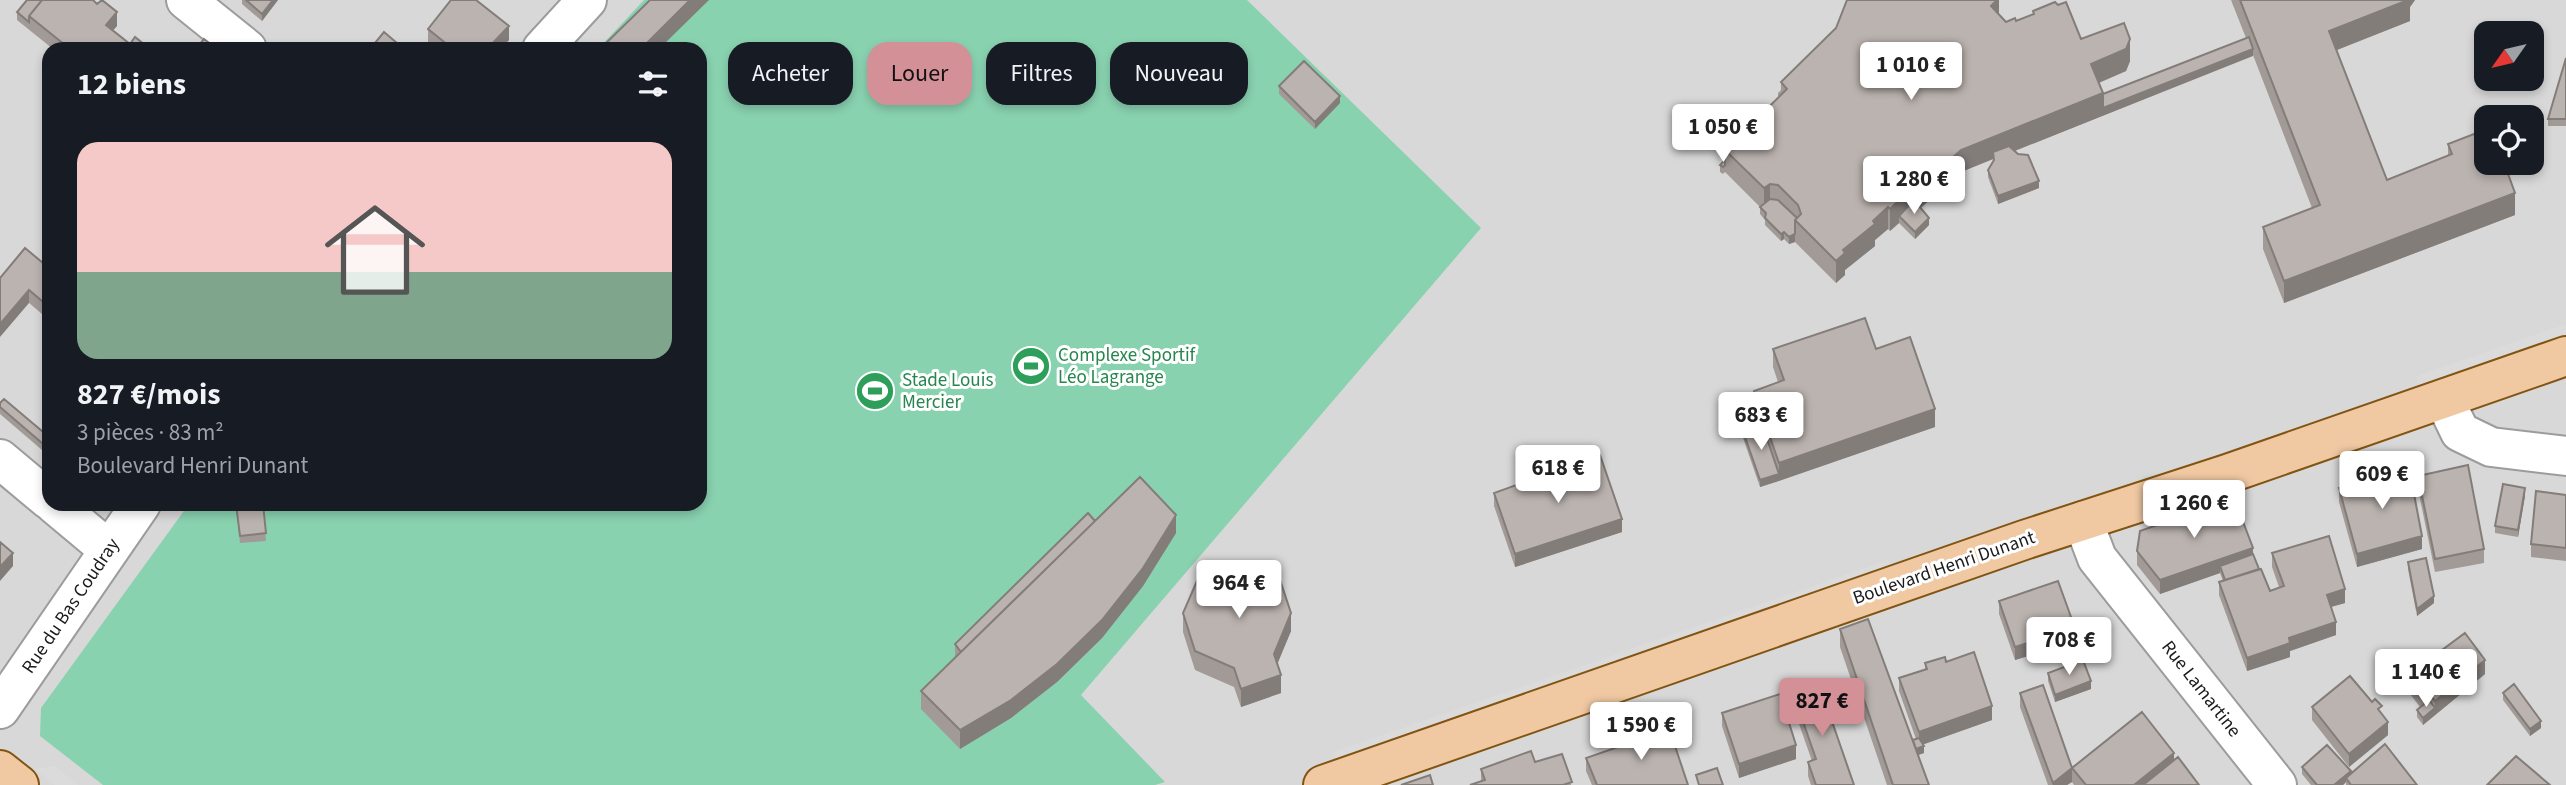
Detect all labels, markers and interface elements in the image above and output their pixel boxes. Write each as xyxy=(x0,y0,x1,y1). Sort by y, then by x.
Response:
north arrow xyxy=(2474,21,2544,91)
map controls xyxy=(2474,21,2544,175)
chip: Acheter xyxy=(728,42,853,105)
chip: Louer xyxy=(867,42,972,105)
chip: Filtres xyxy=(986,42,1096,105)
chip: Nouveau xyxy=(1110,42,1248,105)
pin: 1 010 € xyxy=(1846,42,1976,102)
text: 1 010 € xyxy=(1876,48,1946,81)
text: 12 biens xyxy=(77,63,186,106)
icon: filters xyxy=(634,65,672,103)
pin: 1 050 € xyxy=(1658,104,1788,164)
button: locate xyxy=(2474,105,2544,175)
text: 1 050 € xyxy=(1688,110,1758,143)
pin: 1 280 € xyxy=(1849,156,1979,216)
text: 1 280 € xyxy=(1879,162,1949,195)
icon: home xyxy=(312,187,438,313)
place label: Complexe Sportif Léo Lagrange xyxy=(1058,342,1197,391)
sports icon: Complexe Sportif Léo Lagrange xyxy=(1010,345,1052,387)
place label: Stade Louis Mercier xyxy=(902,367,993,416)
sports icon: Stade Louis Mercier xyxy=(854,370,896,412)
text: 827 €/mois xyxy=(77,373,220,416)
pin: 683 € xyxy=(1712,392,1810,452)
text: 683 € xyxy=(1734,398,1788,431)
text: 3 pièces · 83 m² xyxy=(77,416,224,449)
pin: 618 € xyxy=(1509,446,1607,505)
text: Boulevard Henri Dunant xyxy=(77,449,308,482)
text: 618 € xyxy=(1531,451,1585,484)
pin: 609 € xyxy=(2333,452,2431,511)
text: 609 € xyxy=(2355,457,2409,490)
pin: 1 260 € xyxy=(2129,480,2259,540)
text: 1 260 € xyxy=(2159,486,2229,519)
street label: Boulevard Henri Dunant xyxy=(1849,524,2039,612)
street label: Rue du Bas Coudray xyxy=(16,533,126,679)
pin: 964 € xyxy=(1190,560,1288,620)
text: 964 € xyxy=(1212,566,1266,599)
pin: 708 € xyxy=(2020,618,2118,677)
text: 708 € xyxy=(2042,623,2096,656)
street label: Rue Lamartine xyxy=(2155,635,2247,743)
pin: 1 140 € xyxy=(2361,650,2491,709)
text: 1 140 € xyxy=(2391,655,2461,688)
pin: 827 € xyxy=(1773,678,1871,738)
text: 827 € xyxy=(1795,684,1849,717)
pin: 1 590 € xyxy=(1576,702,1706,762)
text: 1 590 € xyxy=(1606,708,1676,741)

